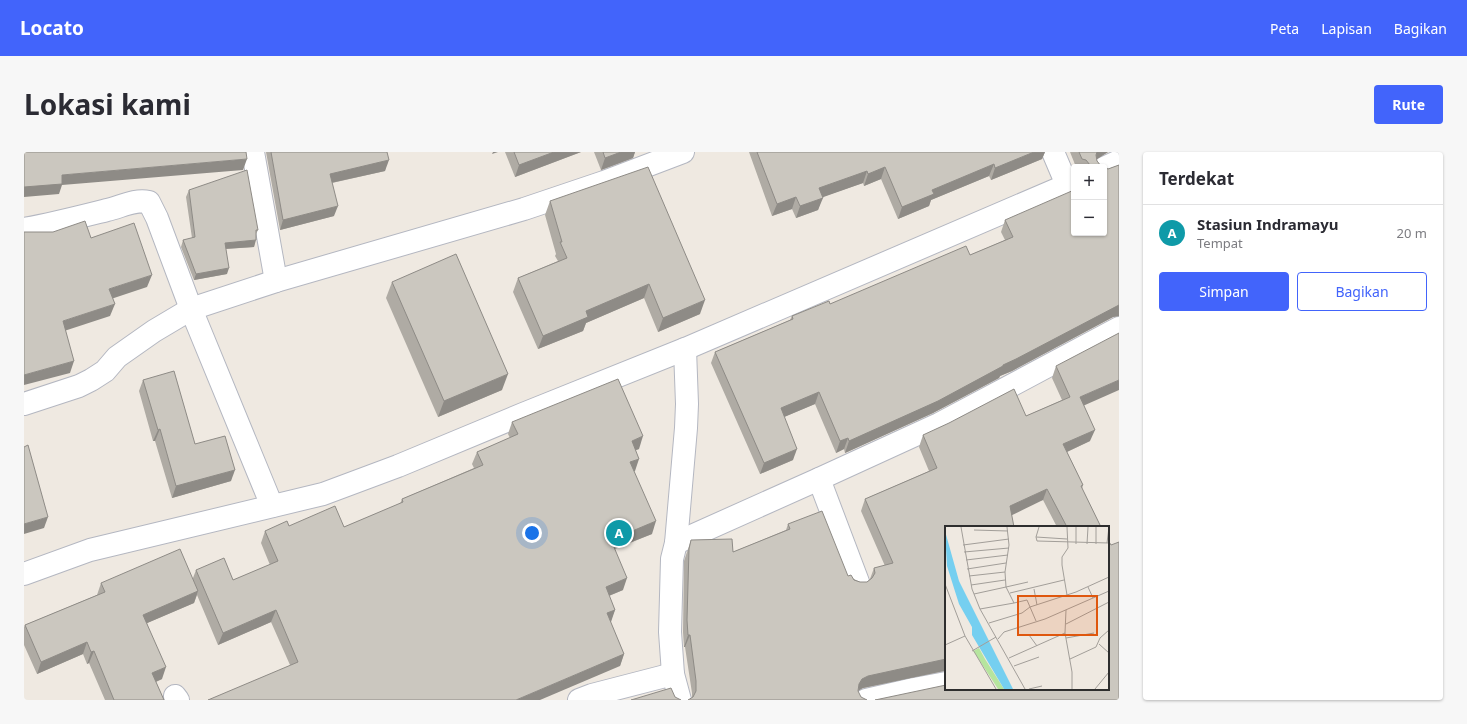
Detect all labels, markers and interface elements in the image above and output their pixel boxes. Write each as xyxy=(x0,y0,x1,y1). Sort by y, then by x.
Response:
text: Locato xyxy=(20,15,84,41)
text: Peta xyxy=(1270,19,1299,38)
text: Lapisan xyxy=(1321,19,1372,38)
text: Bagikan xyxy=(1394,19,1447,38)
text: Lokasi kami xyxy=(24,85,191,123)
button: Rute xyxy=(1374,85,1443,124)
map controls xyxy=(1071,164,1107,236)
button: + xyxy=(1071,164,1107,200)
text: Terdekat xyxy=(1159,167,1234,190)
button: − xyxy=(1071,200,1107,236)
text: Stasiun Indramayu xyxy=(1197,214,1339,234)
text: A xyxy=(1168,224,1177,242)
text: 20 m xyxy=(1397,224,1427,242)
text: Tempat xyxy=(1197,234,1243,252)
button: Simpan xyxy=(1159,272,1289,311)
button: Bagikan xyxy=(1297,272,1427,311)
pin: A xyxy=(606,518,632,548)
your location xyxy=(522,523,542,543)
inset map xyxy=(945,526,1109,690)

